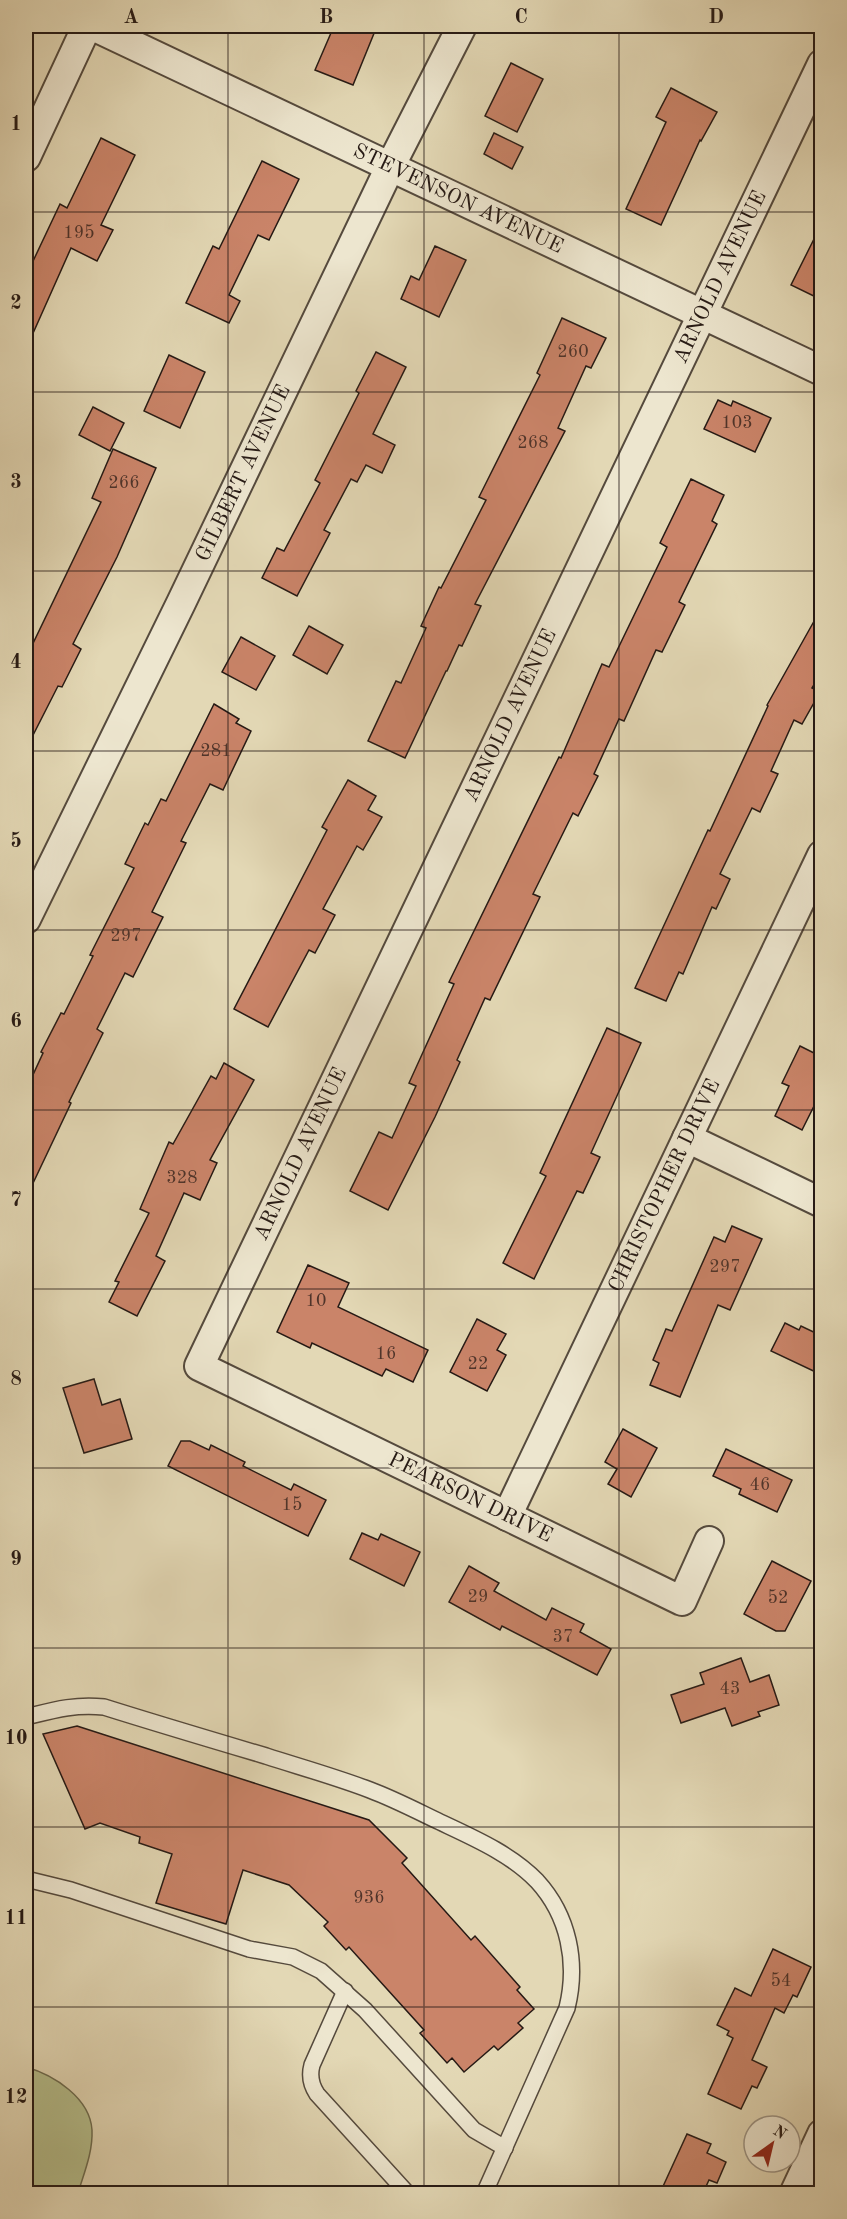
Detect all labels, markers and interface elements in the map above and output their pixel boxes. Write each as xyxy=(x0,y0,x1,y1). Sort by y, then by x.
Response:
text: A xyxy=(123,8,139,28)
text: B xyxy=(319,8,333,28)
text: C xyxy=(514,8,528,28)
text: D xyxy=(708,8,724,28)
text: 1 xyxy=(10,115,22,135)
street label: STEVENSON AVENUE xyxy=(350,140,566,257)
street label: ARNOLD AVENUE xyxy=(670,188,770,367)
house number: 195 xyxy=(63,224,95,242)
text: 2 xyxy=(10,294,22,314)
house number: 260 xyxy=(557,343,589,361)
street label: GILBERT AVENUE xyxy=(192,382,294,565)
house number: 103 xyxy=(721,414,753,432)
house number: 268 xyxy=(517,434,549,452)
text: 3 xyxy=(10,473,22,493)
house number: 266 xyxy=(108,474,140,492)
street label: ARNOLD AVENUE xyxy=(460,626,560,805)
text: 4 xyxy=(10,653,22,673)
house number: 281 xyxy=(200,742,232,760)
text: 5 xyxy=(10,831,22,852)
house number: 297 xyxy=(110,927,142,945)
text: 6 xyxy=(10,1012,22,1032)
street label: ARNOLD AVENUE xyxy=(250,1064,351,1244)
street label: CHRISTOPHER DRIVE xyxy=(605,1076,724,1295)
house number: 328 xyxy=(166,1169,198,1187)
text: 7 xyxy=(10,1191,22,1211)
house number: 297 xyxy=(709,1258,741,1276)
house number: 10 xyxy=(306,1292,326,1310)
house number: 16 xyxy=(376,1345,396,1363)
house number: 22 xyxy=(468,1355,488,1373)
text: 8 xyxy=(10,1370,22,1390)
street label: PEARSON DRIVE xyxy=(384,1449,556,1547)
house number: 46 xyxy=(750,1476,770,1494)
house number: 15 xyxy=(282,1496,302,1514)
text: 9 xyxy=(10,1550,22,1570)
house number: 29 xyxy=(468,1588,488,1606)
house number: 52 xyxy=(768,1589,788,1607)
house number: 37 xyxy=(553,1628,573,1646)
house number: 43 xyxy=(720,1680,740,1698)
text: 10 xyxy=(4,1729,28,1749)
house number: 936 xyxy=(353,1889,385,1907)
text: 11 xyxy=(4,1909,28,1929)
house number: 54 xyxy=(771,1972,791,1990)
text: 12 xyxy=(4,2088,28,2108)
north arrow xyxy=(742,2114,802,2174)
text: N xyxy=(770,2123,789,2144)

